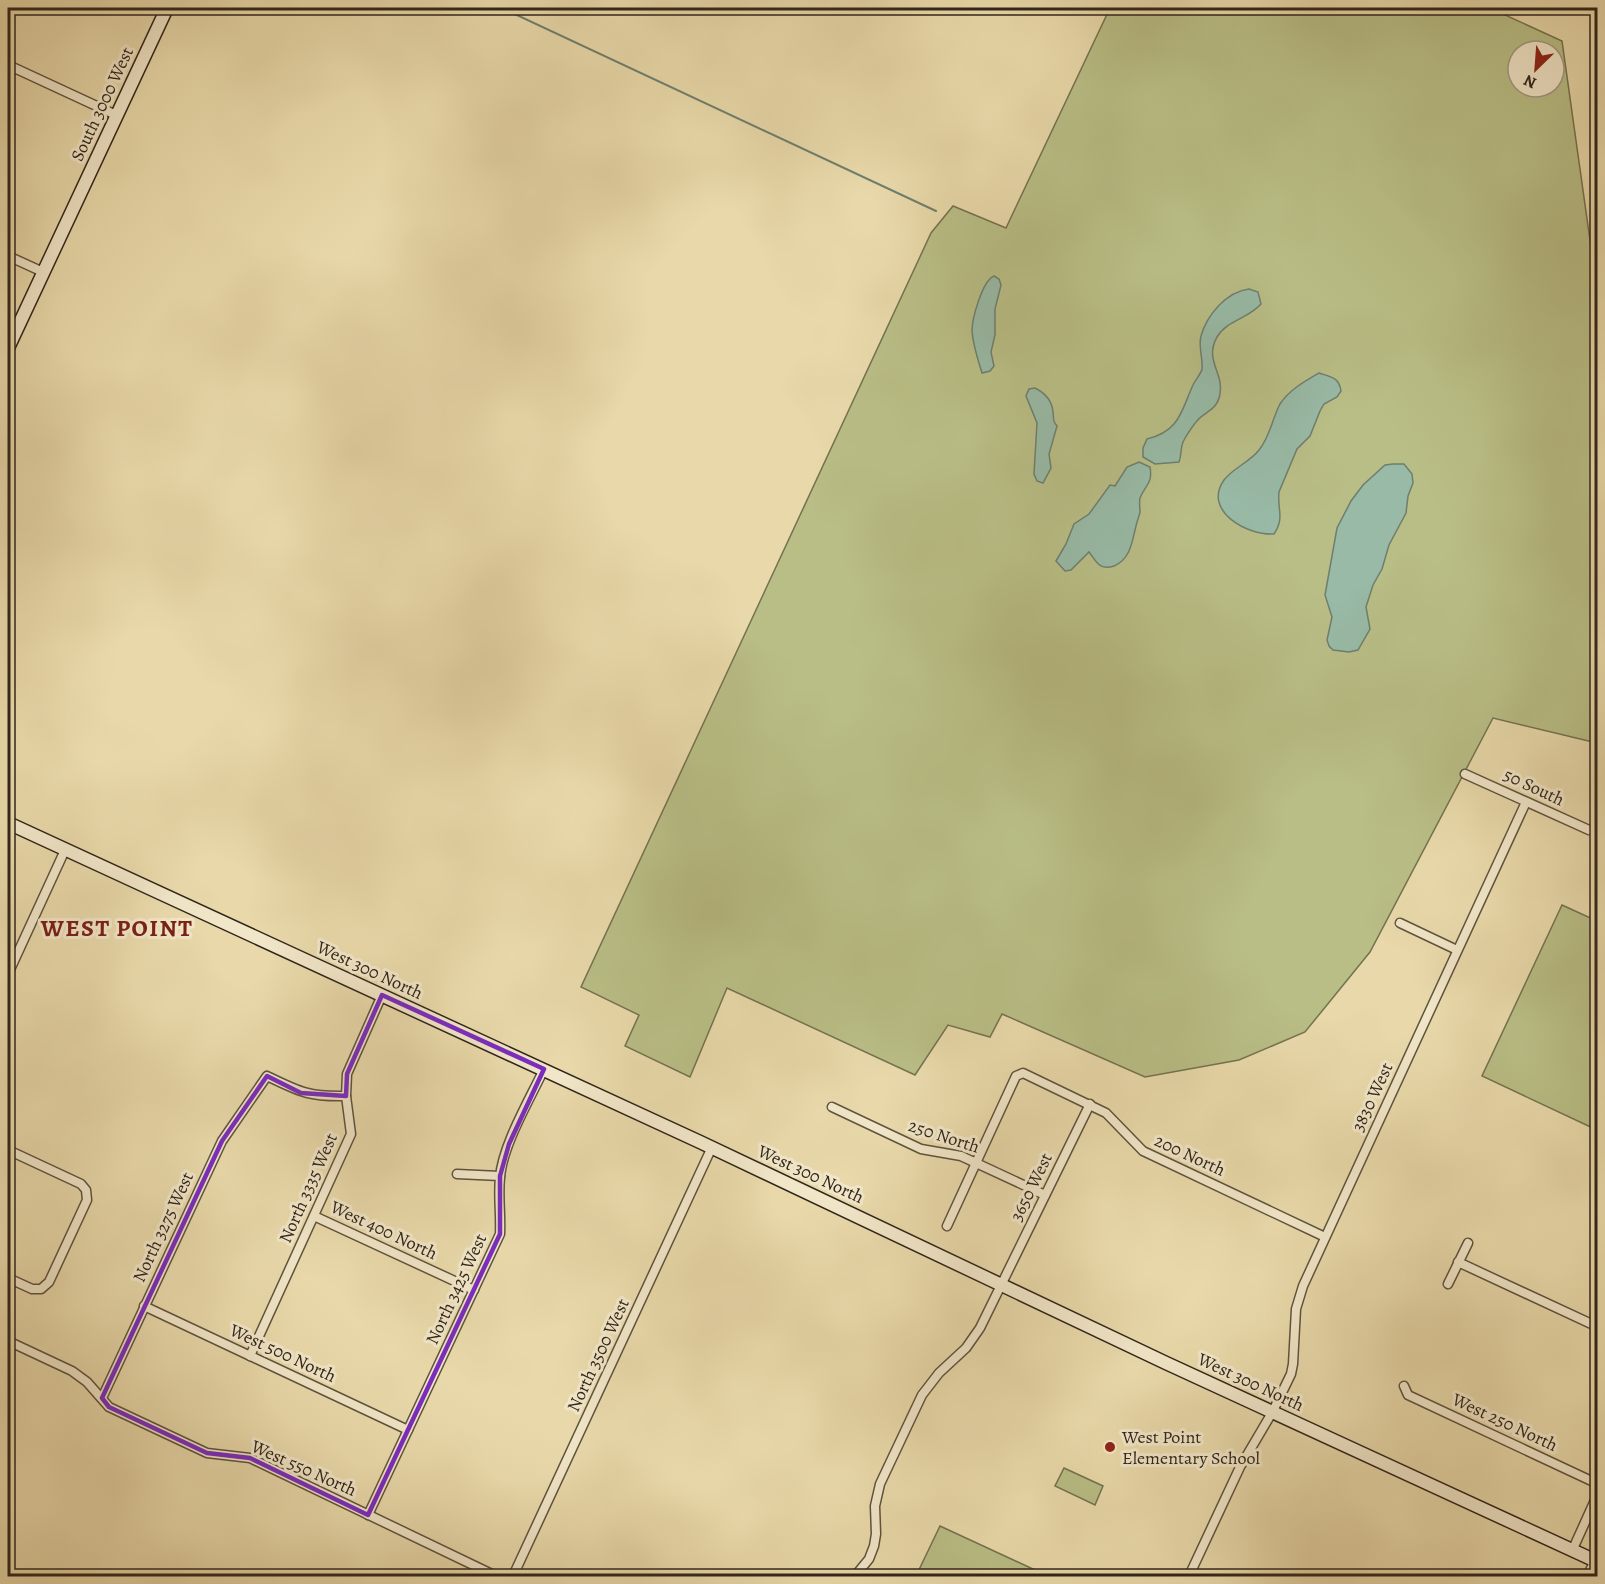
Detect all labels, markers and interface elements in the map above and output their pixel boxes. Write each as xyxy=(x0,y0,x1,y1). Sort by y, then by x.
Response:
north arrow xyxy=(1506,39,1566,99)
street label: South 3000 West xyxy=(65,43,139,165)
text: N xyxy=(1520,69,1540,94)
street label: 50 South xyxy=(1500,763,1569,812)
district label: WEST POINT xyxy=(40,912,193,944)
street label: West 300 North xyxy=(312,935,427,1005)
street label: 3830 West xyxy=(1346,1059,1398,1135)
street label: 250 North xyxy=(905,1113,983,1159)
street label: 200 North xyxy=(1151,1128,1230,1182)
street label: North 3335 West xyxy=(273,1129,343,1247)
street label: West 300 North xyxy=(753,1139,868,1209)
street label: 3650 West xyxy=(1004,1149,1058,1225)
street label: North 3275 West xyxy=(127,1168,199,1286)
street label: West 400 North xyxy=(326,1194,442,1265)
street label: North 3425 West xyxy=(420,1230,492,1348)
street label: North 3500 West xyxy=(561,1294,635,1415)
street label: West 500 North xyxy=(225,1317,340,1388)
street label: West 300 North xyxy=(1193,1347,1308,1417)
street label: West 250 North xyxy=(1448,1387,1562,1457)
place label: West Point Elementary School xyxy=(1121,1425,1260,1470)
street label: West 550 North xyxy=(247,1434,361,1502)
marker: West Point Elementary School xyxy=(1103,1440,1117,1454)

